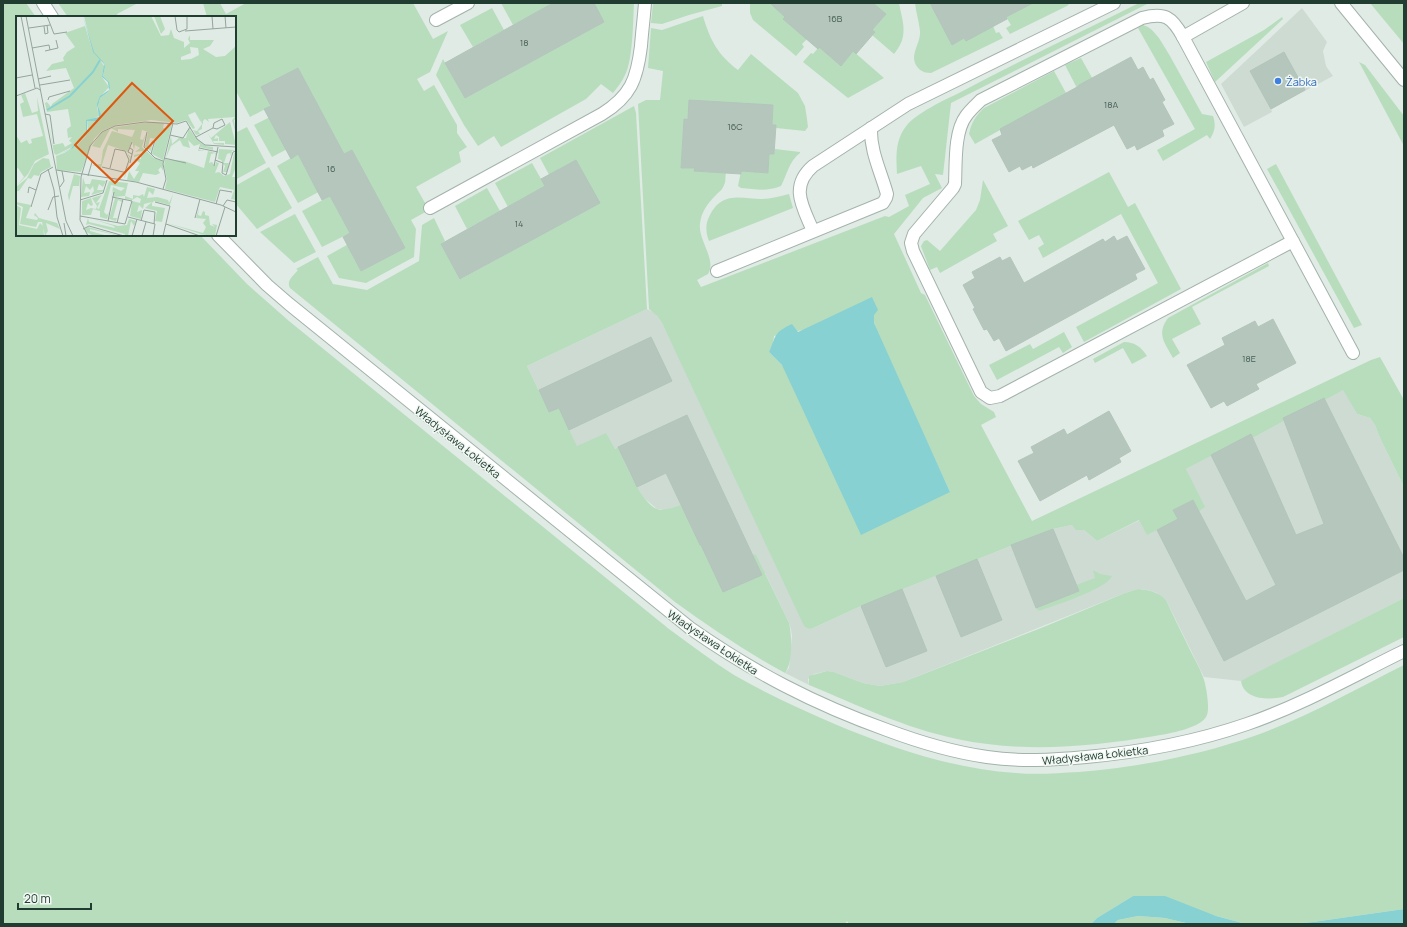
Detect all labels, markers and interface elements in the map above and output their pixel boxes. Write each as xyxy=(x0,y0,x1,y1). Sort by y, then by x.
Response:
house number: 16B xyxy=(828,12,843,25)
inset map xyxy=(16,16,236,236)
house number: 18 xyxy=(520,36,528,49)
place label: Żabka xyxy=(1286,74,1317,89)
marker: Żabka xyxy=(1273,76,1283,86)
house number: 18A xyxy=(1104,98,1119,111)
house number: 16C xyxy=(727,120,743,133)
house number: 16 xyxy=(326,162,336,175)
house number: 14 xyxy=(515,217,523,230)
house number: 18E xyxy=(1242,352,1256,365)
street label: Władysława Łokietka xyxy=(412,403,504,481)
street label: Władysława Łokietka xyxy=(665,606,761,678)
street label: Władysława Łokietka xyxy=(1041,742,1149,768)
scale bar xyxy=(18,885,91,911)
text: 20 m xyxy=(24,890,51,907)

